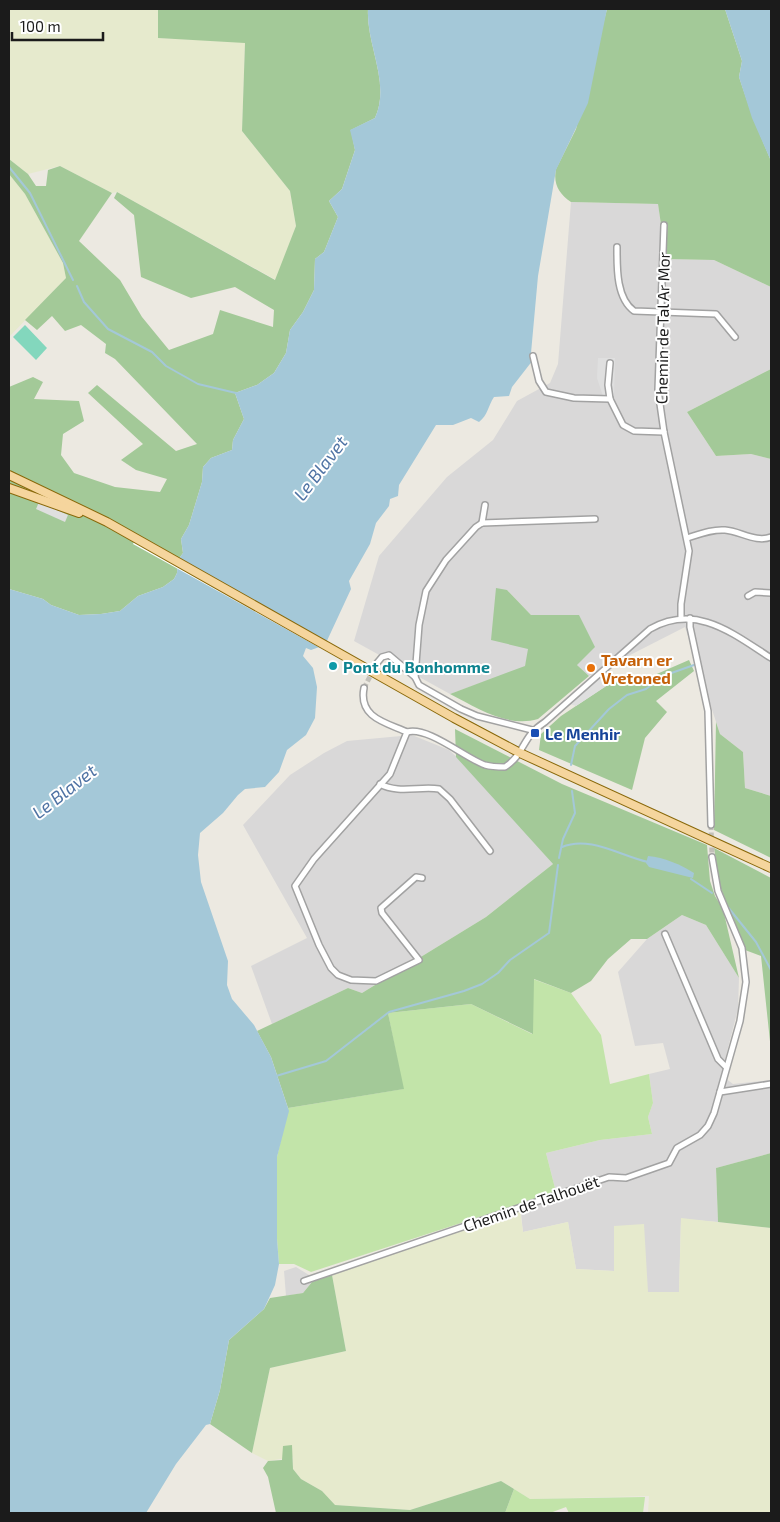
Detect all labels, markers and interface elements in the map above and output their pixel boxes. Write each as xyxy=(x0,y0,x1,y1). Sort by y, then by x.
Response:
scale bar xyxy=(12,10,104,42)
text: 100 m xyxy=(20,17,61,35)
street label: Chemin de Tal Ar Mor xyxy=(651,251,673,404)
water label: Le Blavet xyxy=(289,431,352,505)
place label: Tavarn er Vretoned xyxy=(601,650,672,687)
place label: Pont du Bonhomme xyxy=(343,657,490,676)
marker: Pont du Bonhomme xyxy=(327,660,339,672)
marker: Tavarn er Vretoned xyxy=(585,662,597,674)
place label: Le Menhir xyxy=(545,724,620,743)
marker: Le Menhir xyxy=(529,727,541,739)
water label: Le Blavet xyxy=(27,759,101,823)
street label: Chemin de Talhouët xyxy=(461,1171,601,1235)

